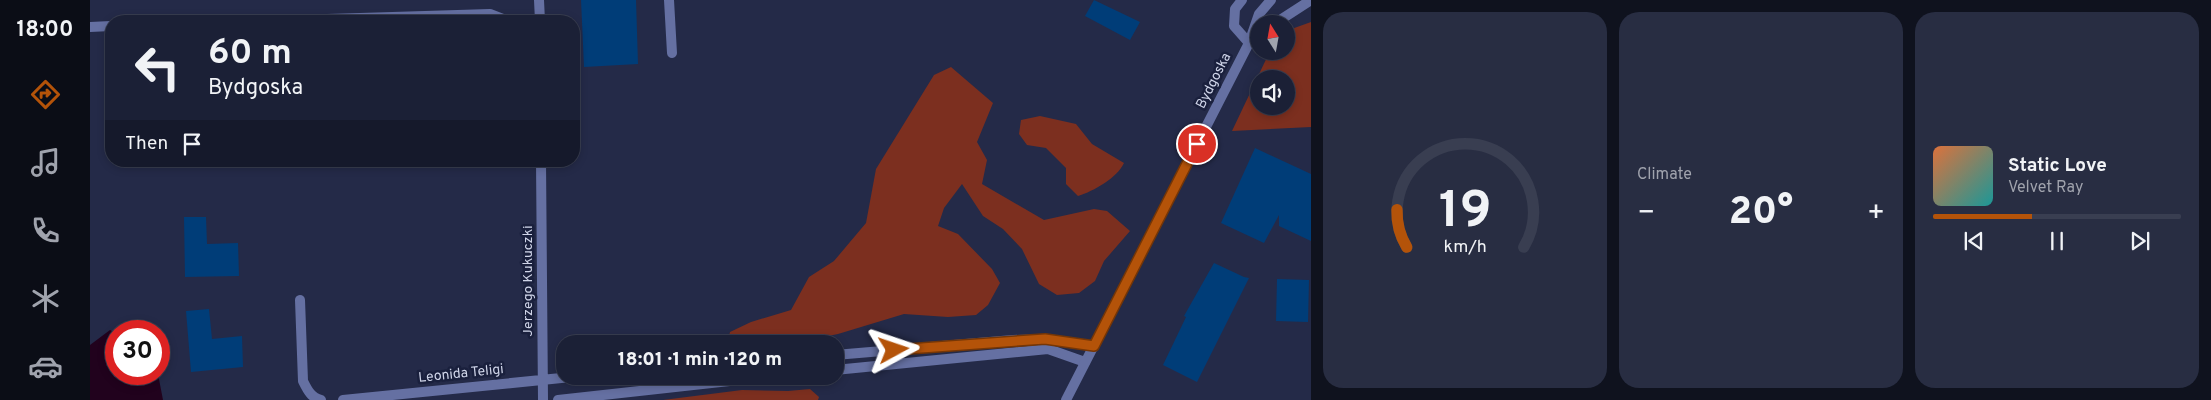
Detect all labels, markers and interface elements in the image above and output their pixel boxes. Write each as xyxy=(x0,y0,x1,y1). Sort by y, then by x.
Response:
north arrow xyxy=(1250,15,1295,60)
map controls xyxy=(1250,15,1295,115)
text: 18:00 xyxy=(17,17,74,44)
text: 60 m xyxy=(208,32,292,76)
icon: left xyxy=(125,35,190,100)
street label: Bydgoska xyxy=(1193,50,1235,112)
button: sound xyxy=(1250,70,1295,115)
text: Bydgoska xyxy=(208,75,303,102)
icon: directions xyxy=(28,77,63,112)
pin xyxy=(1176,123,1218,165)
icon: arrive xyxy=(178,130,206,158)
icon: arrive xyxy=(1183,130,1211,158)
text: Then xyxy=(125,132,168,156)
icon: music xyxy=(28,145,63,180)
text: Static Love xyxy=(2008,154,2107,178)
text: Climate xyxy=(1637,165,1692,185)
text: Velvet Ray xyxy=(2008,178,2083,198)
text: 19 xyxy=(1439,180,1491,246)
text: 20° xyxy=(1729,189,1793,238)
text: − xyxy=(1637,196,1655,232)
text: + xyxy=(1867,196,1885,232)
icon: phone xyxy=(28,213,63,248)
street label: Jerzego Kukuczki xyxy=(520,225,537,337)
icon: previous xyxy=(1960,227,1988,255)
icon: pause xyxy=(2043,227,2071,255)
icon: next xyxy=(2126,227,2154,255)
text: km/h xyxy=(1443,236,1487,259)
icon: climate xyxy=(28,281,63,316)
speed limit sign: 30 xyxy=(105,320,170,385)
position arrow xyxy=(867,323,919,375)
text: 18:01 · 1 min · 120 m xyxy=(618,348,782,372)
icon: car xyxy=(28,349,63,384)
street label: Leonida Teligi xyxy=(417,361,505,387)

